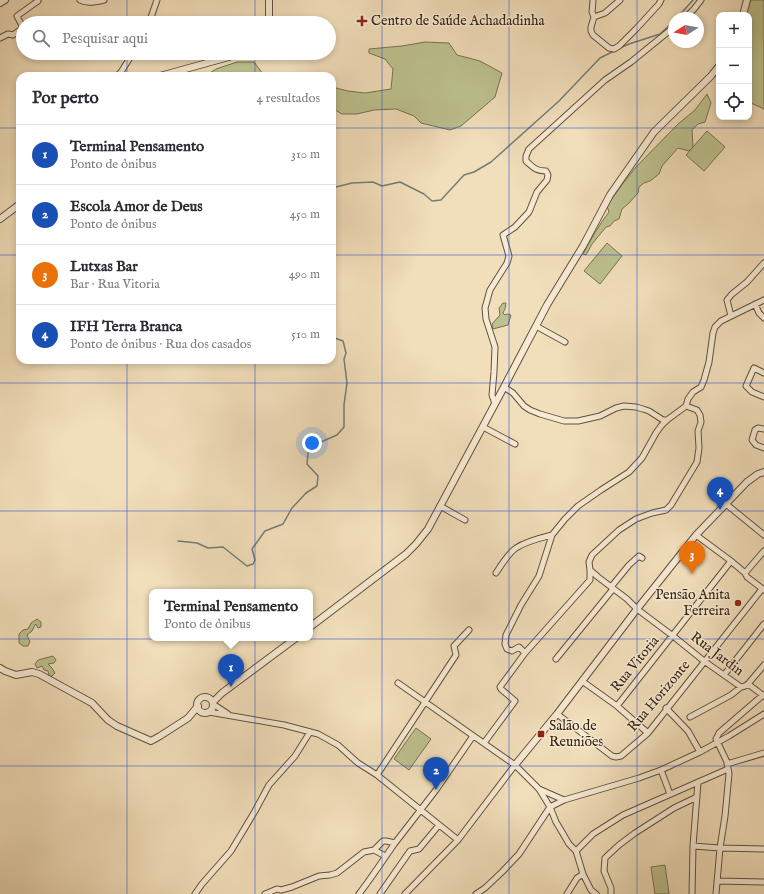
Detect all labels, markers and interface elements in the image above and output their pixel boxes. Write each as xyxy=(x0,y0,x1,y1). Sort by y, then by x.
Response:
place label: Centro de Saúde Achadadinha xyxy=(371,12,545,30)
north arrow xyxy=(668,12,704,48)
map controls xyxy=(716,12,752,120)
button: + xyxy=(716,12,752,48)
marker: Centro de Saúde Achadadinha xyxy=(356,15,368,27)
search box xyxy=(16,16,336,60)
icon: search xyxy=(30,27,52,49)
text: Pesquisar aqui xyxy=(62,29,148,48)
button: − xyxy=(716,48,752,84)
button: locate xyxy=(716,84,752,120)
text: Por perto xyxy=(32,88,99,109)
text: 4 resultados xyxy=(257,90,320,107)
text: Terminal Pensamento xyxy=(70,137,204,156)
text: 1 xyxy=(43,146,47,163)
text: 310 m xyxy=(291,146,320,163)
text: Ponto de ônibus xyxy=(70,156,157,173)
text: Escola Amor de Deus xyxy=(70,197,203,216)
text: 2 xyxy=(42,206,48,223)
text: 450 m xyxy=(290,206,320,223)
text: Ponto de ônibus xyxy=(70,216,157,233)
text: Lutxas Bar xyxy=(70,257,138,276)
text: 3 xyxy=(43,266,47,283)
text: 490 m xyxy=(289,266,320,283)
text: Bar · Rua Vitoria xyxy=(70,276,160,293)
text: IFH Terra Branca xyxy=(70,317,182,336)
text: 4 xyxy=(42,326,48,343)
text: 510 m xyxy=(291,326,320,343)
text: Ponto de ônibus · Rua dos casados xyxy=(70,336,251,353)
your location xyxy=(302,433,322,453)
pin: 4 xyxy=(707,477,733,510)
pin: 3 xyxy=(679,541,705,574)
place label: Pensão Anita Ferreira xyxy=(655,586,731,620)
popup xyxy=(149,589,313,641)
text: Terminal Pensamento xyxy=(164,597,298,616)
marker: Pensão Anita Ferreira xyxy=(733,598,743,608)
text: Ponto de ônibus xyxy=(164,616,251,633)
street label: Rua Jardin xyxy=(687,628,748,680)
street label: Rua Vitoria xyxy=(607,632,664,696)
pin: 1 xyxy=(218,654,244,687)
street label: Rua Horizonte xyxy=(624,656,694,735)
place label: Salão de Reuniões xyxy=(549,717,603,751)
marker: Salão de Reuniões xyxy=(536,729,546,739)
pin: 2 xyxy=(423,757,449,790)

